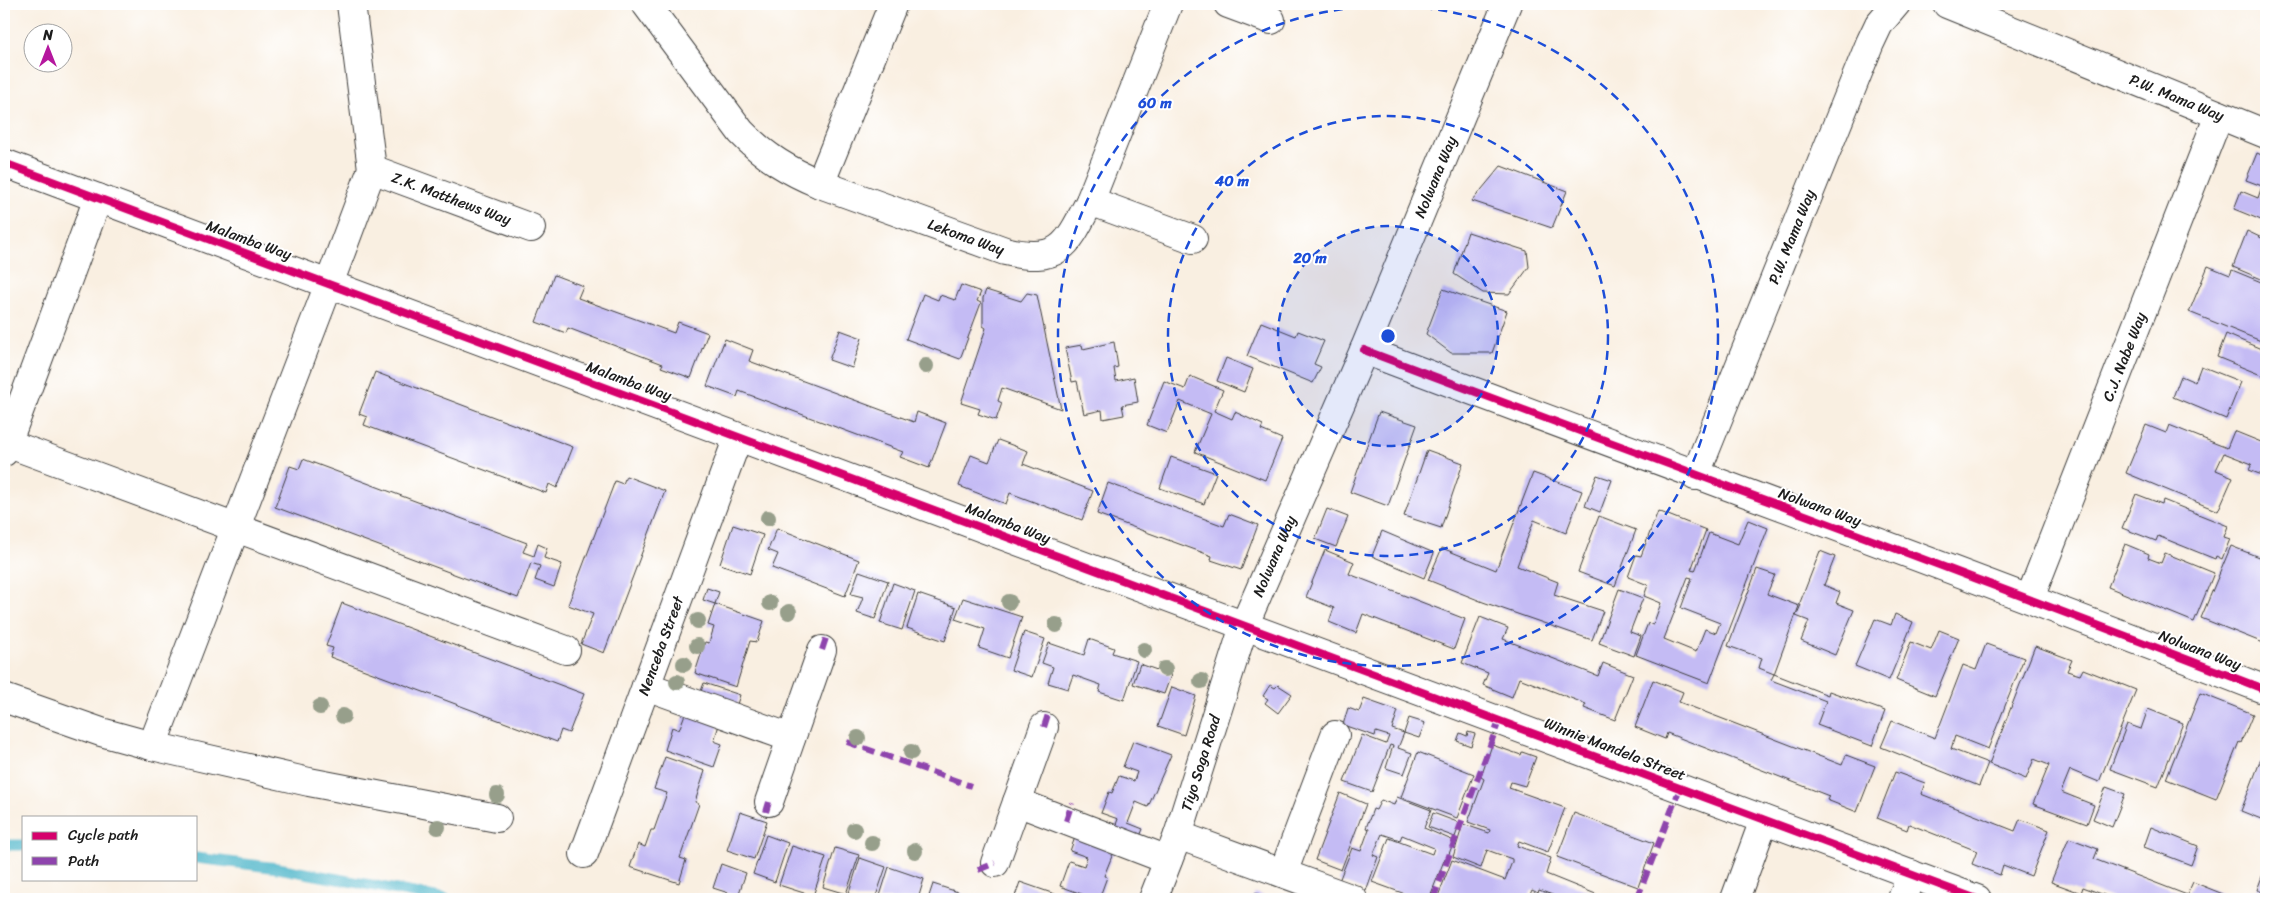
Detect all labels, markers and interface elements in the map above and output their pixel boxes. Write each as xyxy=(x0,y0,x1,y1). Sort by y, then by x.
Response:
north arrow xyxy=(22,22,72,72)
text: N xyxy=(42,23,53,48)
street label: P.W. Mama Way xyxy=(2125,67,2228,129)
text: 60 m xyxy=(1137,90,1172,116)
street label: Nolwana Way xyxy=(1407,132,1464,222)
street label: Z.K. Matthews Way xyxy=(388,164,515,233)
text: 40 m xyxy=(1214,168,1250,194)
street label: P.W. Mama Way xyxy=(1761,185,1823,288)
street label: Lekoma Way xyxy=(924,211,1008,263)
street label: Malamba Way xyxy=(203,212,296,268)
text: 20 m xyxy=(1292,245,1327,271)
street label: C.J. Nabe Way xyxy=(2095,308,2154,405)
centre of rings xyxy=(1379,327,1397,345)
street label: Malamba Way xyxy=(583,353,676,409)
street label: Nolwana Way xyxy=(1775,480,1865,534)
street label: Malamba Way xyxy=(962,495,1055,551)
street label: Nolwana Way xyxy=(1245,511,1304,601)
street label: Nenceba Street xyxy=(631,591,692,699)
street label: Nolwana Way xyxy=(2155,622,2245,678)
street label: Winnie Mandela Street xyxy=(1540,710,1690,788)
street label: Tiyo Soga Road xyxy=(1173,711,1228,815)
legend xyxy=(22,816,198,880)
text: Cycle path xyxy=(68,822,139,848)
text: Path xyxy=(68,848,99,874)

